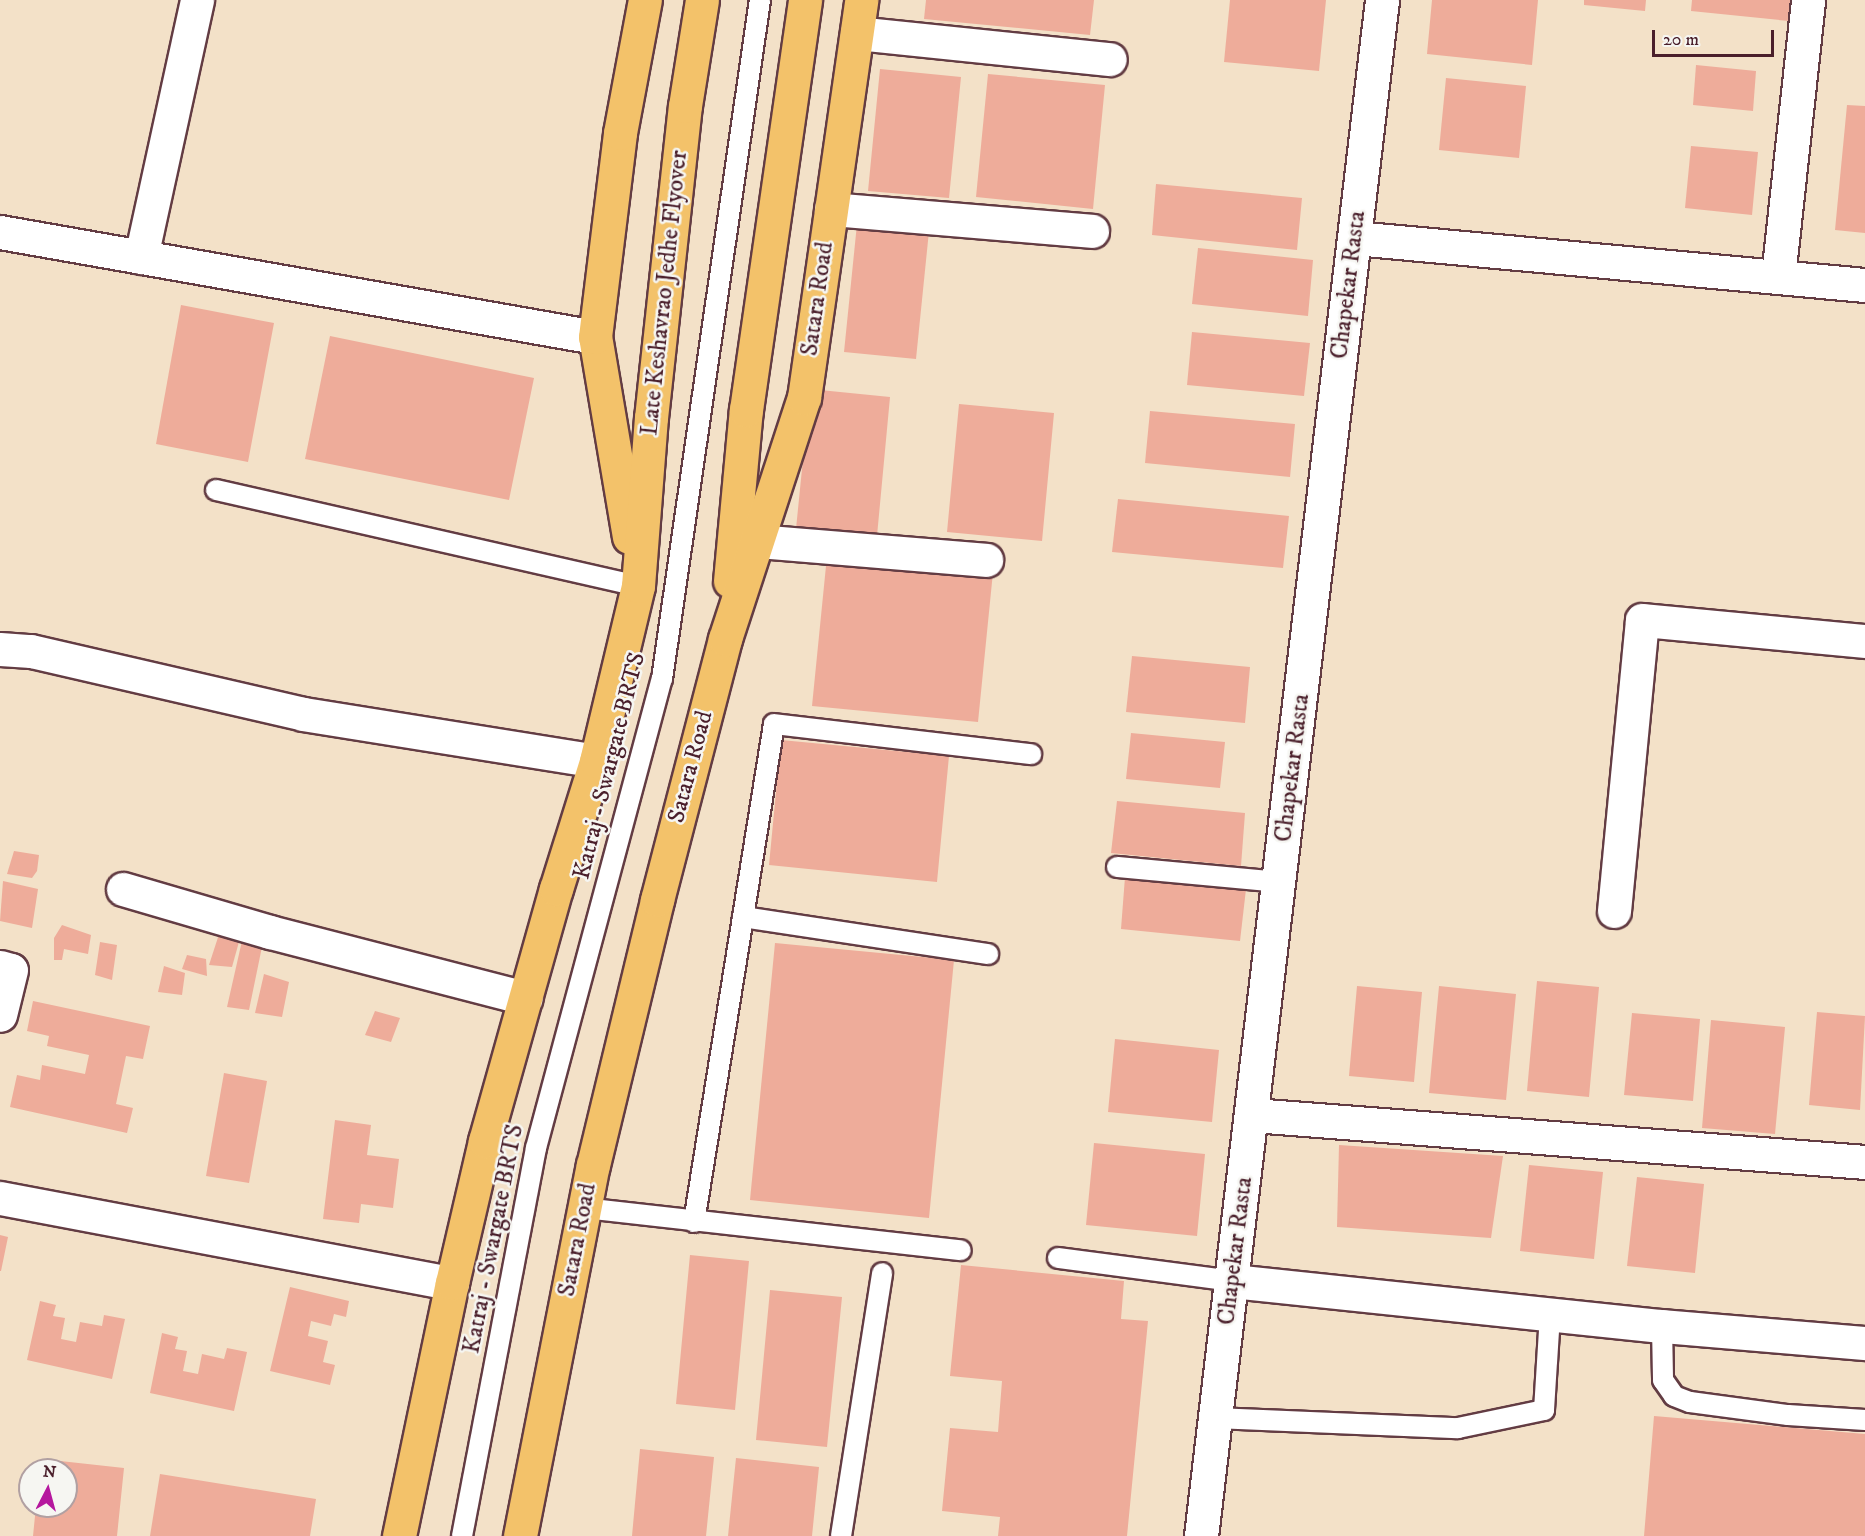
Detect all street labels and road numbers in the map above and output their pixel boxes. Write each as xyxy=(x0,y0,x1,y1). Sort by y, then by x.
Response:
street label: Late Keshavrao Jedhe Flyover xyxy=(636,149,694,437)
street label: Chapekar Rasta xyxy=(1326,209,1372,361)
street label: Satara Road xyxy=(796,240,840,358)
street label: Katraj - Swargate BRTS xyxy=(568,650,652,882)
street label: Chapekar Rasta xyxy=(1270,692,1316,844)
street label: Satara Road xyxy=(662,708,720,826)
street label: Katraj - Swargate BRTS xyxy=(458,1122,530,1356)
street label: Chapekar Rasta xyxy=(1213,1175,1259,1327)
street label: Satara Road xyxy=(553,1181,603,1299)

